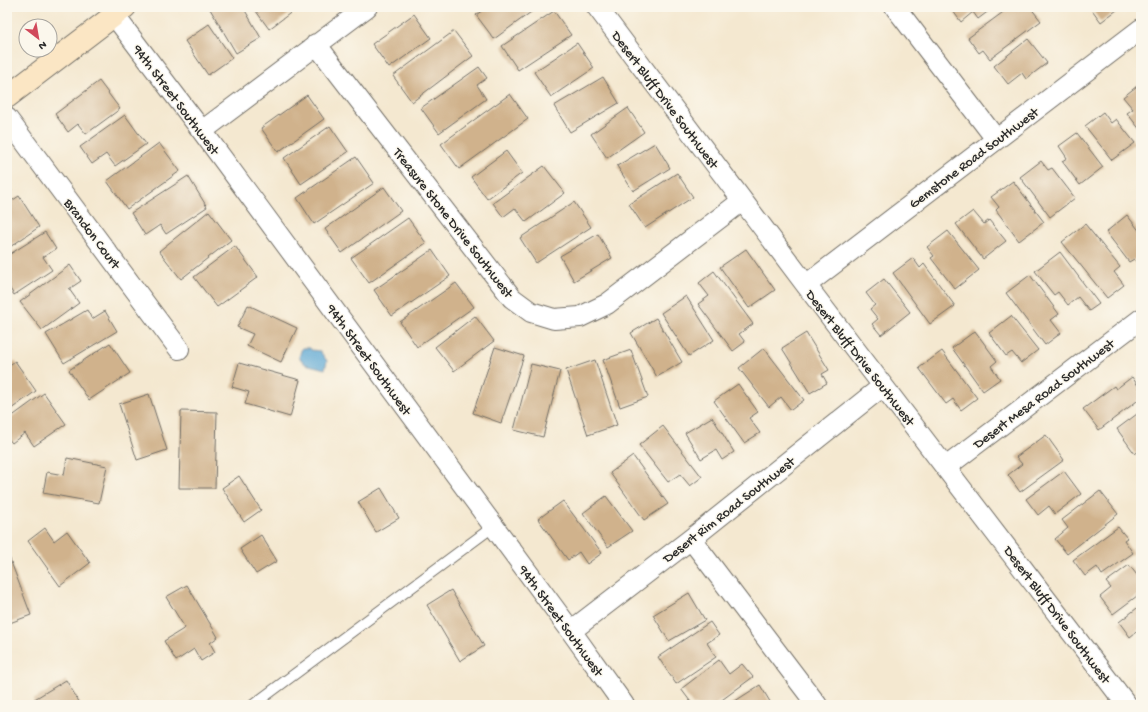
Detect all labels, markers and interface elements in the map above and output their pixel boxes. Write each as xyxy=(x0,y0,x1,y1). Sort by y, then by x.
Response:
north arrow xyxy=(18,18,58,58)
street label: Desert Bluff Drive Southwest xyxy=(606,28,722,174)
text: N xyxy=(36,38,48,52)
street label: 94th Street Southwest xyxy=(127,41,223,160)
street label: Gemstone Road Southwest xyxy=(906,104,1044,213)
street label: Treasure Stone Drive Southwest xyxy=(388,144,517,303)
street label: Brandon Court xyxy=(58,195,124,274)
street label: Desert Bluff Drive Southwest xyxy=(800,286,918,431)
street label: 94th Street Southwest xyxy=(321,301,415,420)
street label: Desert Mesa Road Southwest xyxy=(970,336,1119,454)
street label: Desert Rim Road Southwest xyxy=(659,453,800,568)
street label: Desert Bluff Drive Southwest xyxy=(998,543,1114,689)
street label: 94th Street Southwest xyxy=(513,562,607,681)

